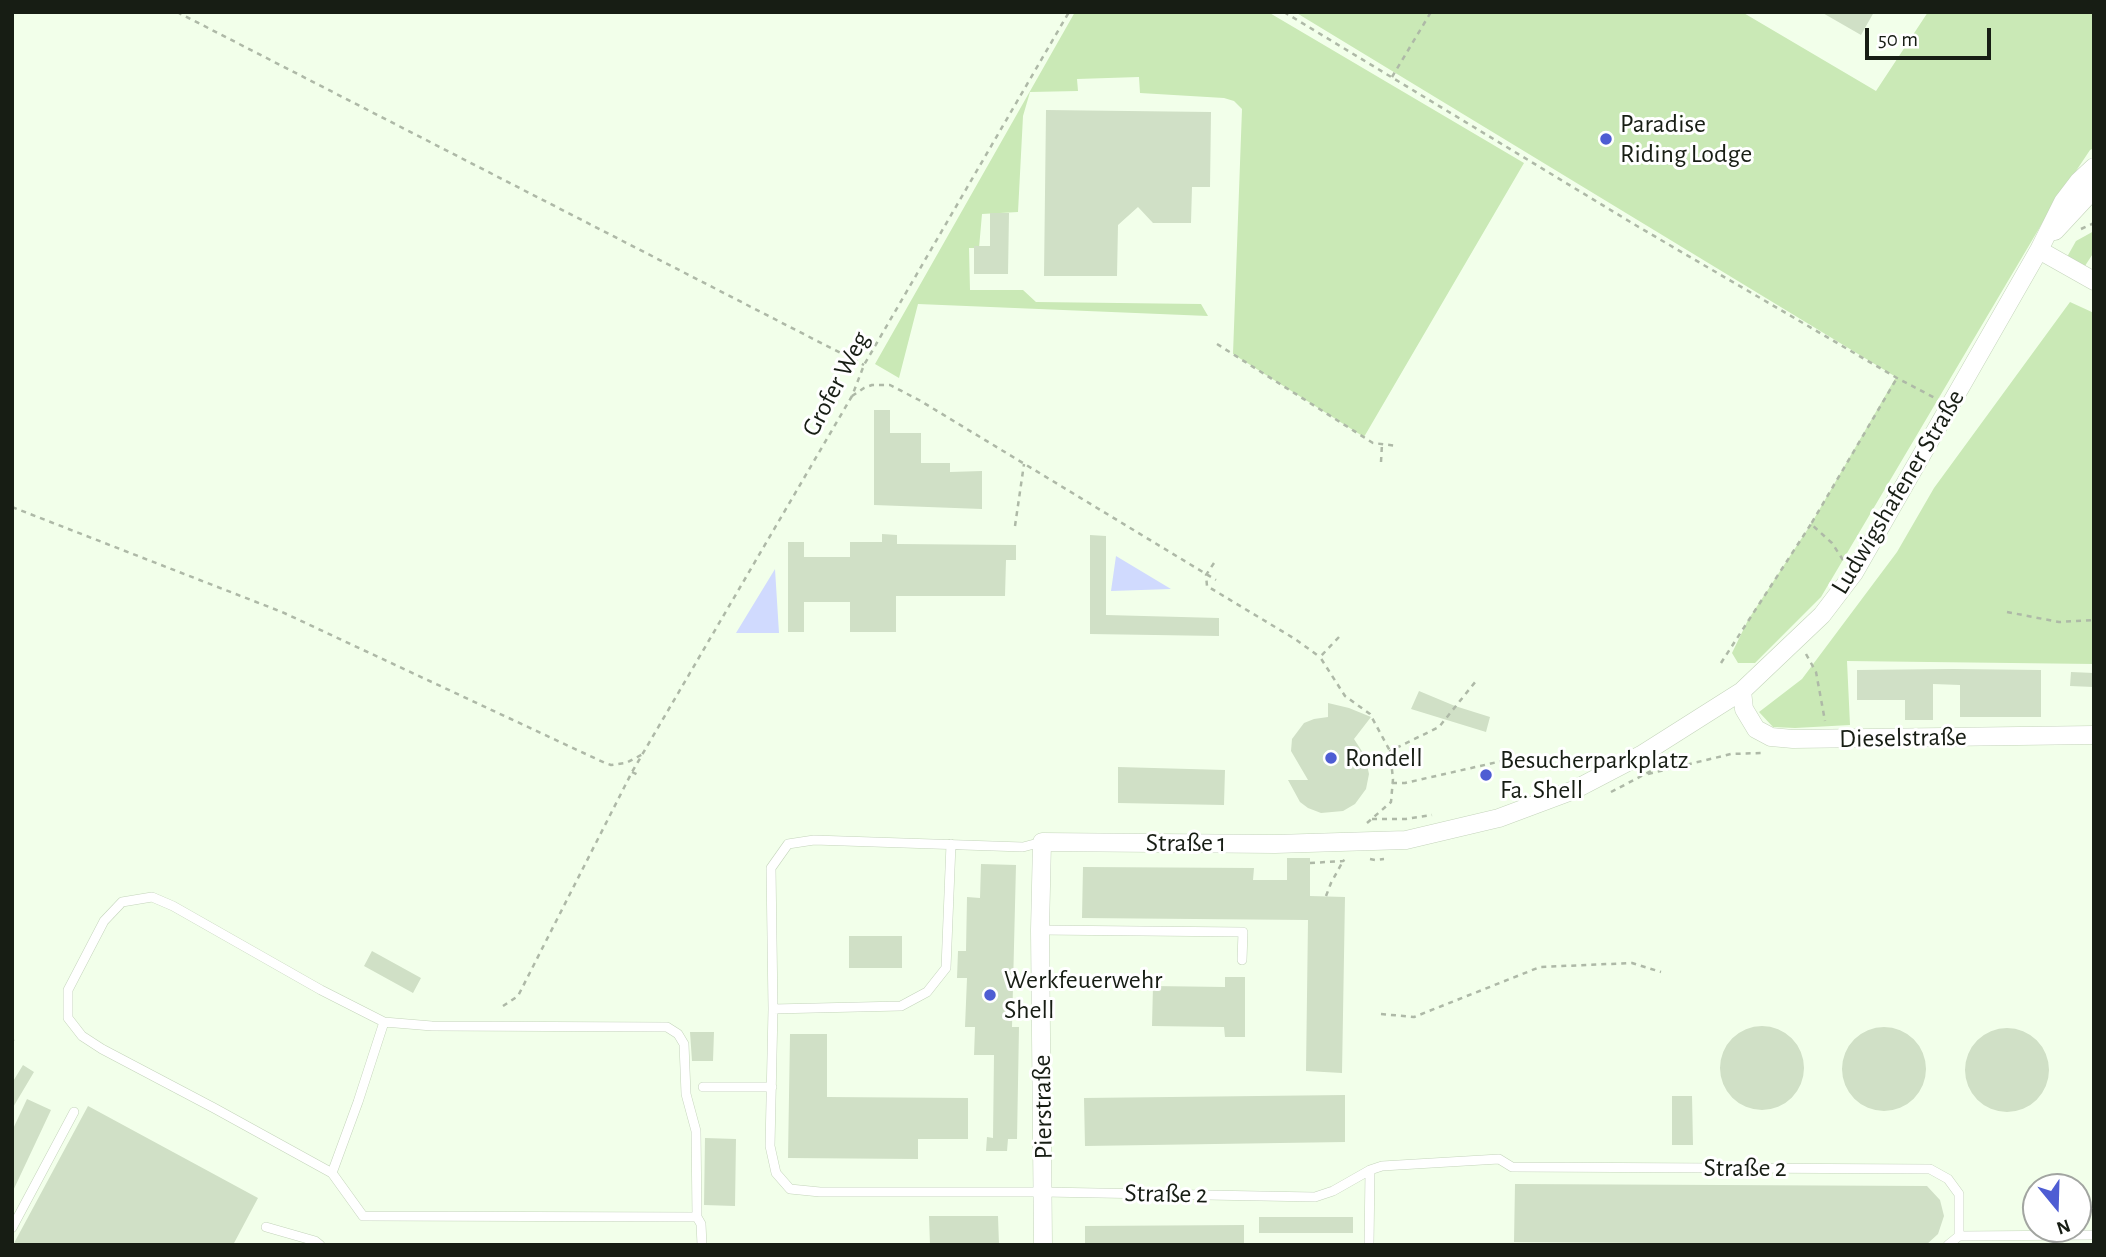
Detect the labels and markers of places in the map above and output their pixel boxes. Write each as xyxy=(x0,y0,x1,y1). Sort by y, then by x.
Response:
place label: Paradise Riding Lodge xyxy=(1620,108,1752,170)
marker: Paradise Riding Lodge xyxy=(1598,131,1614,147)
place label: Rondell xyxy=(1345,742,1423,774)
place label: Besucherparkplatz Fa. Shell xyxy=(1500,744,1688,806)
marker: Rondell xyxy=(1323,750,1339,766)
marker: Besucherparkplatz Fa. Shell xyxy=(1478,767,1494,783)
place label: Werkfeuerwehr Shell xyxy=(1004,964,1162,1026)
marker: Werkfeuerwehr Shell xyxy=(982,987,998,1003)

